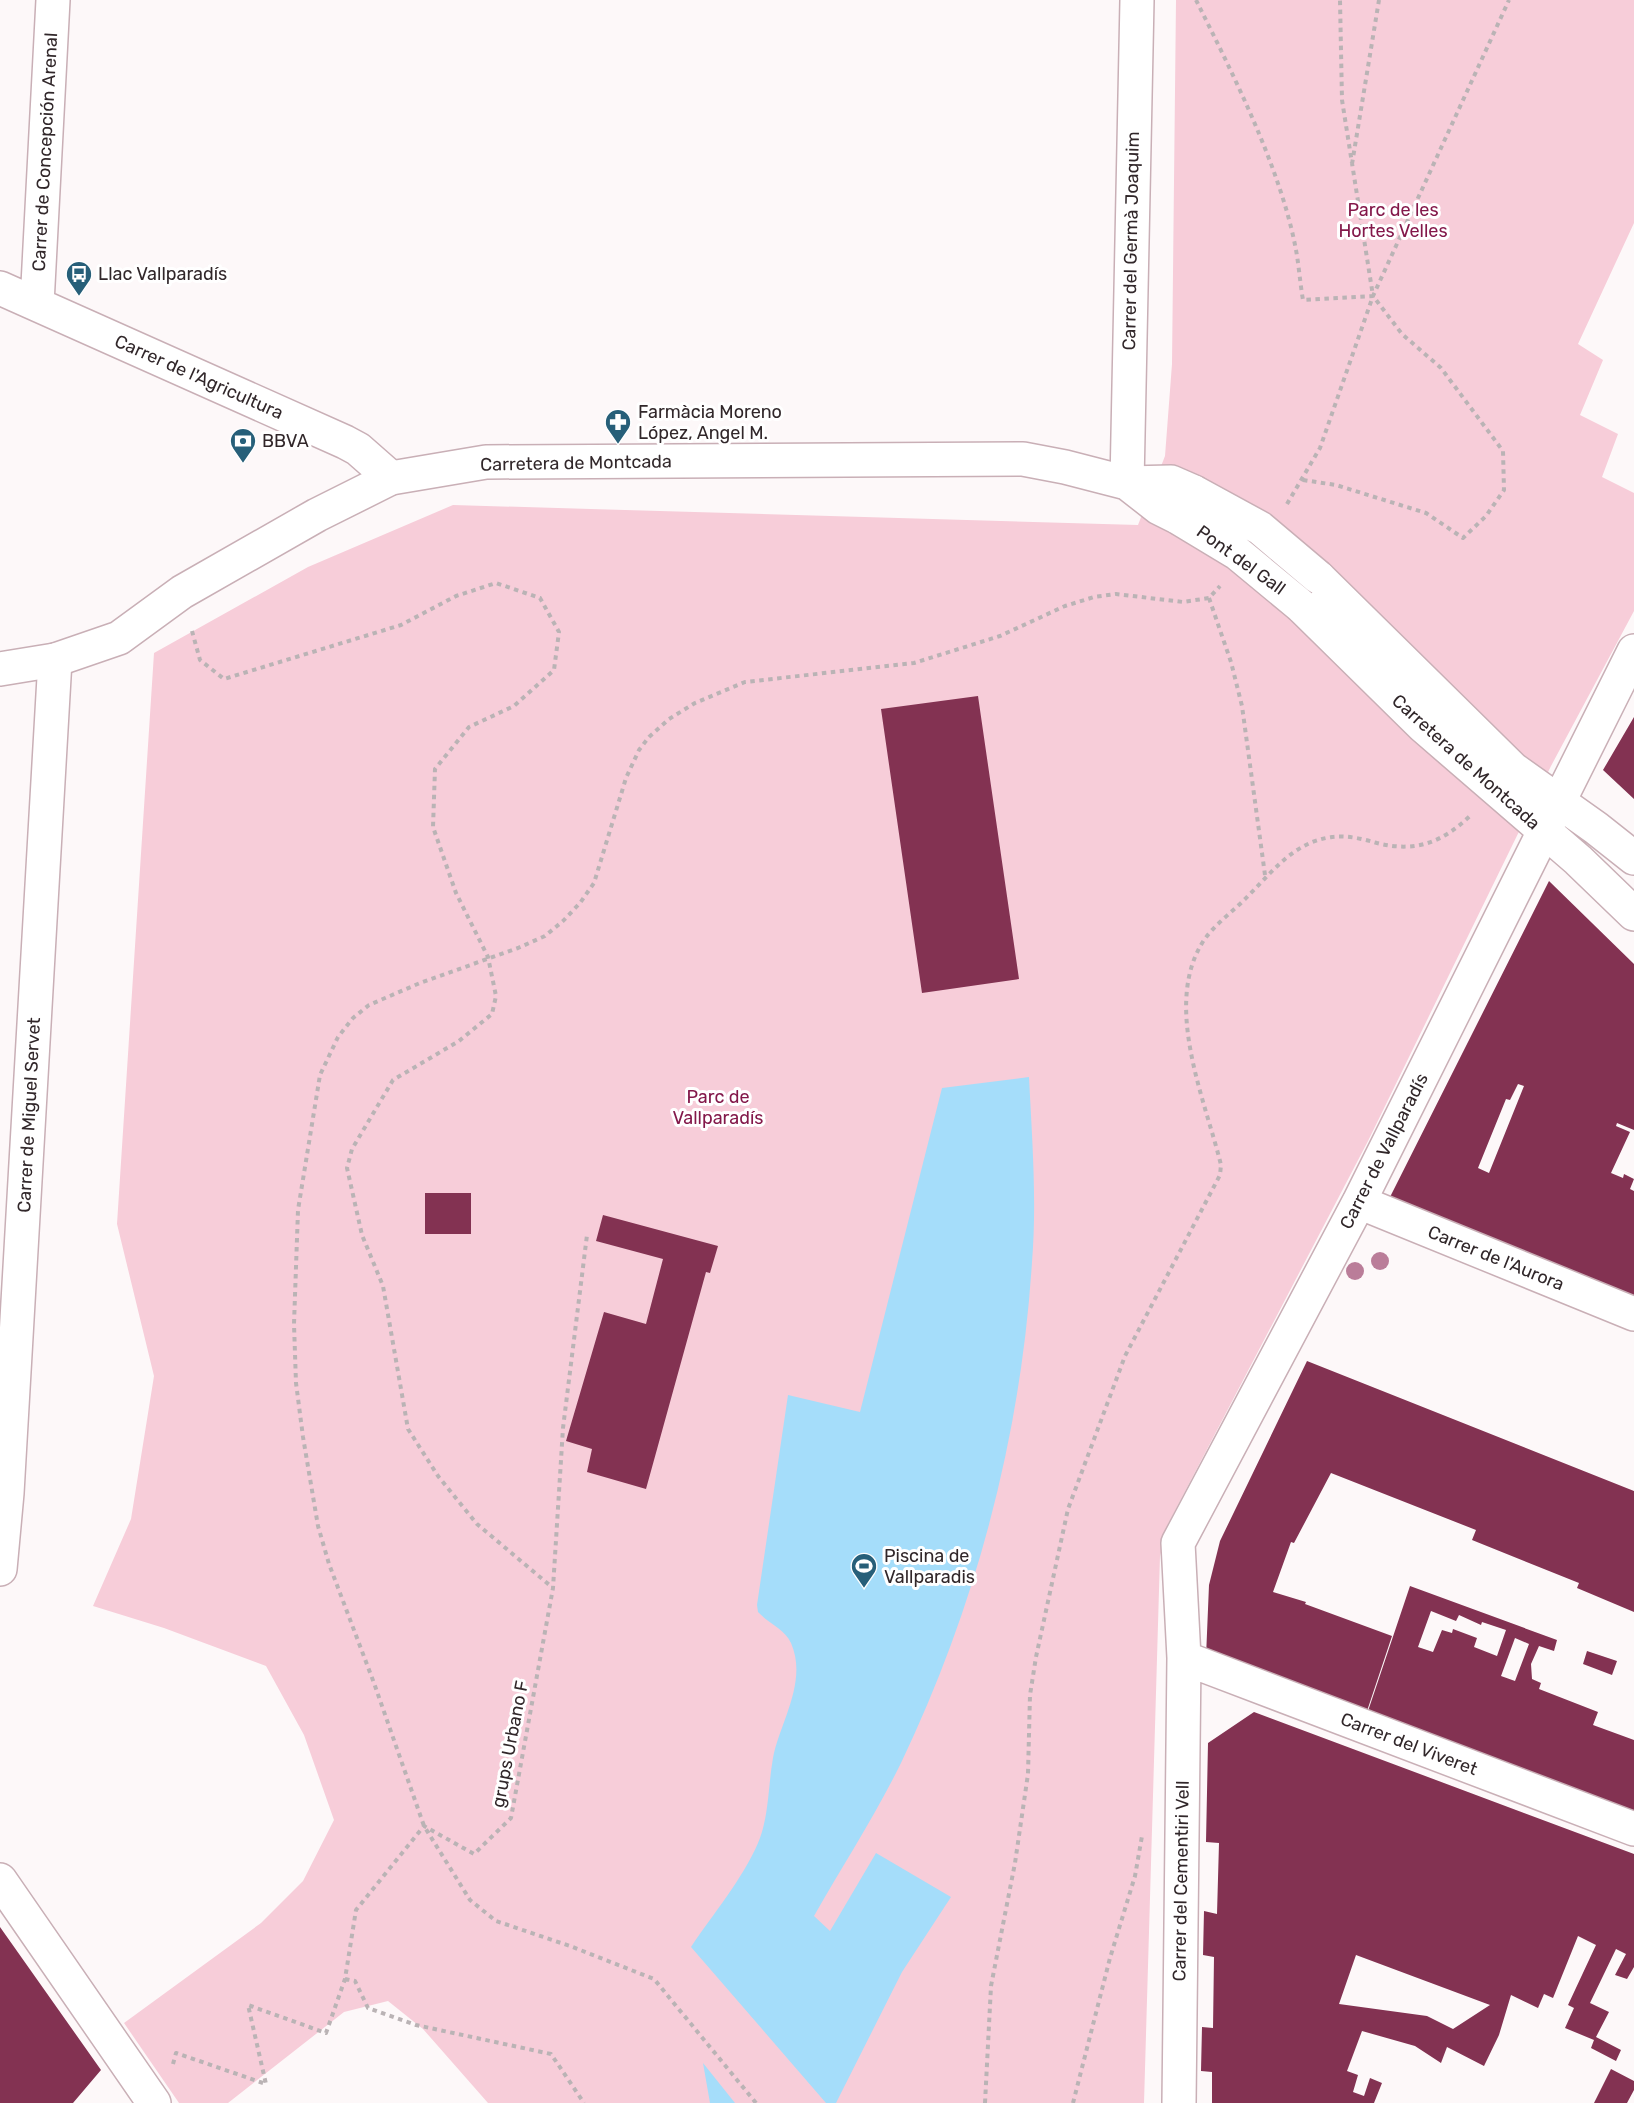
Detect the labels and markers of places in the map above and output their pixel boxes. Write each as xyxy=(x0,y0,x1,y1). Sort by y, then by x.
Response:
bus stop icon: Llac Vallparadís xyxy=(64,259,94,297)
place label: Llac Vallparadís xyxy=(98,263,227,285)
place label: Farmàcia Moreno López, Angel M. xyxy=(638,401,782,444)
pharmacy icon: Farmàcia Moreno López, Angel M. xyxy=(603,407,633,445)
bank icon: BBVA xyxy=(228,426,258,464)
place label: BBVA xyxy=(262,430,309,452)
place label: Piscina de Vallparadis xyxy=(884,1545,975,1588)
sports icon: Piscina de Vallparadis xyxy=(849,1551,879,1589)

